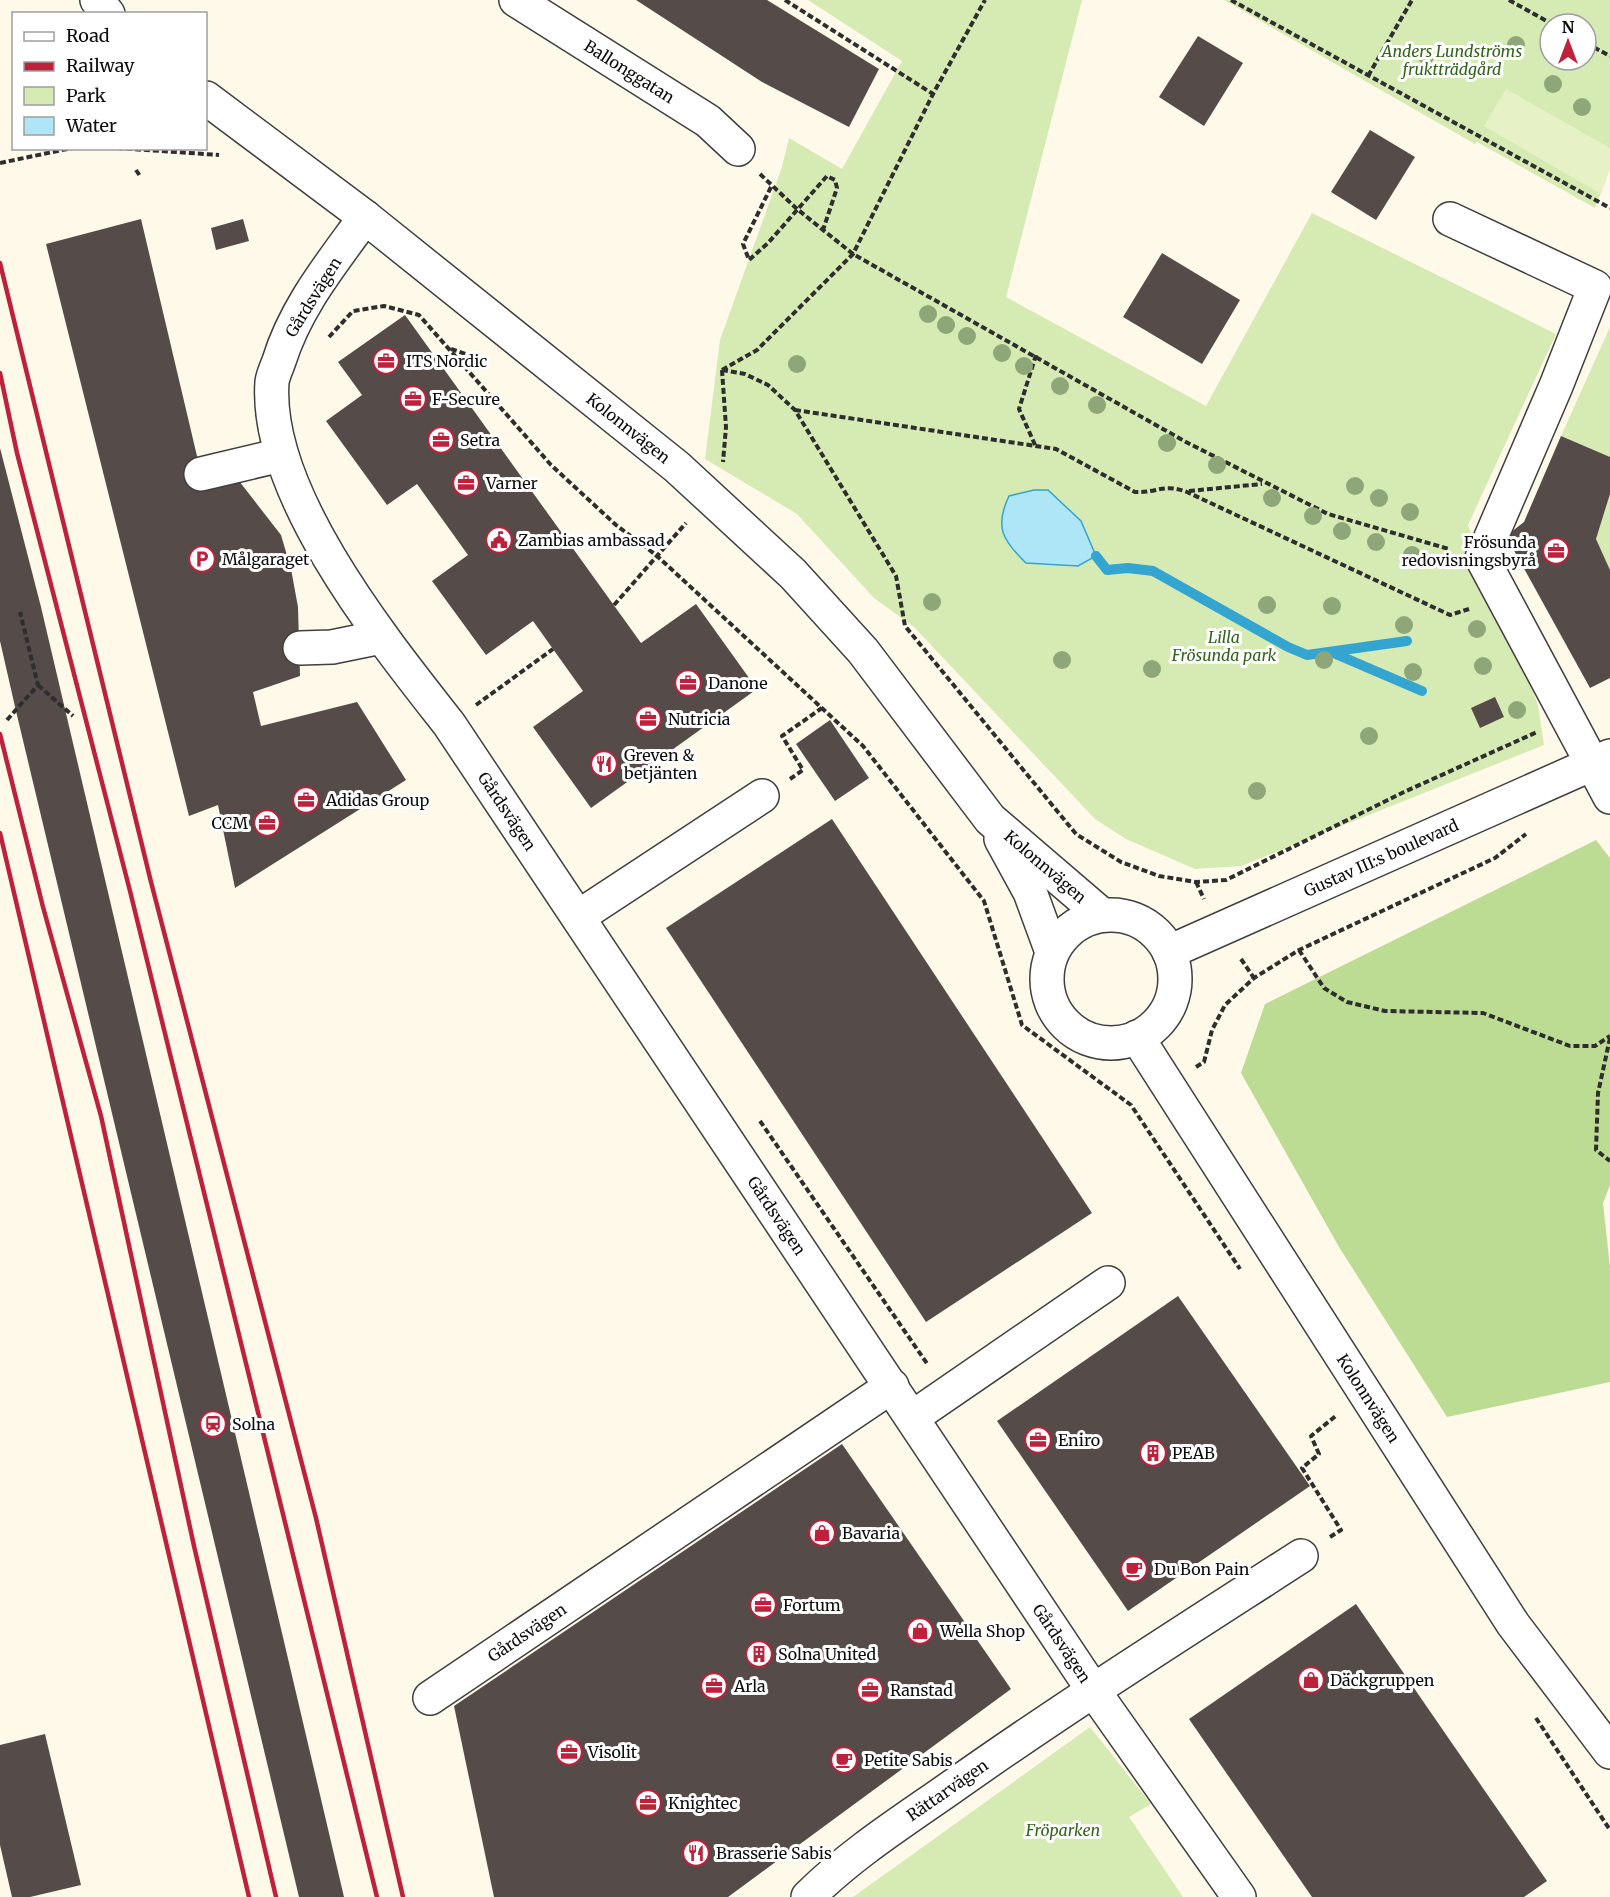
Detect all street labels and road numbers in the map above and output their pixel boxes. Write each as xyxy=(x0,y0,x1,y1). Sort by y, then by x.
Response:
street label: Ballonggatan xyxy=(580,36,679,108)
street label: Gårdsvägen xyxy=(281,253,346,341)
street label: Kolonnvägen xyxy=(582,388,674,468)
street label: Gårdsvägen xyxy=(474,768,541,855)
street label: Gustav III:s boulevard xyxy=(1301,815,1462,901)
street label: Kolonnvägen xyxy=(1000,826,1091,907)
street label: Gårdsvägen xyxy=(743,1172,810,1259)
street label: Kolonnvägen xyxy=(1333,1350,1404,1447)
street label: Gårdsvägen xyxy=(484,1599,570,1666)
street label: Gårdsvägen xyxy=(1028,1600,1095,1687)
street label: Rättarvägen xyxy=(903,1754,992,1825)

